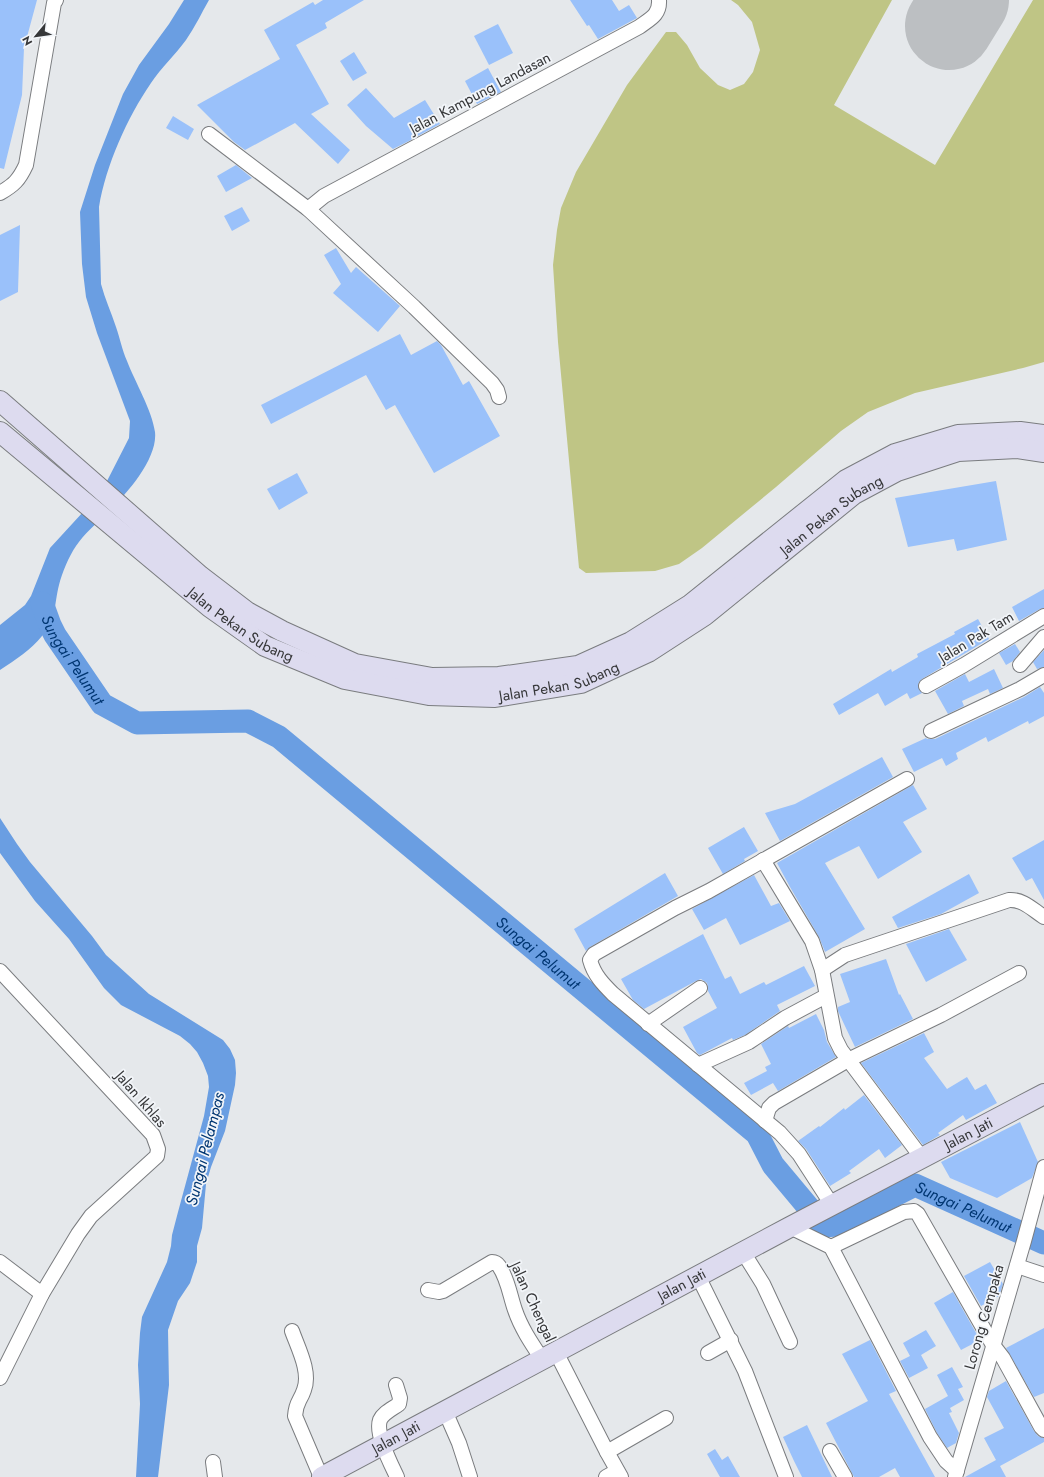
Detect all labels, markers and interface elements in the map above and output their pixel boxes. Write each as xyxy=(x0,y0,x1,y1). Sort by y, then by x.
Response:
north arrow xyxy=(16,16,56,56)
text: N xyxy=(18,33,36,49)
street label: Jalan Kampung Landasan xyxy=(404,46,555,141)
street label: Jalan Pekan Subang xyxy=(774,470,887,562)
street label: Jalan Pekan Subang xyxy=(181,580,297,668)
street label: Jalan Pak Tam xyxy=(932,606,1018,669)
water label: Sungai Pelumut xyxy=(36,612,111,710)
street label: Jalan Pekan Subang xyxy=(495,656,623,708)
water label: Sungai Pelumut xyxy=(491,911,586,995)
street label: Jalan Ikhlas xyxy=(109,1064,172,1132)
water label: Sungai Pelampas xyxy=(180,1089,230,1208)
street label: Jalan Jati xyxy=(938,1112,997,1156)
water label: Sungai Pelumut xyxy=(911,1175,1016,1239)
street label: Jalan Chengal xyxy=(504,1256,561,1346)
street label: Lorong Cempaka xyxy=(959,1262,1009,1372)
street label: Jalan Jati xyxy=(652,1263,710,1308)
street label: Jalan Jati xyxy=(366,1415,424,1460)

